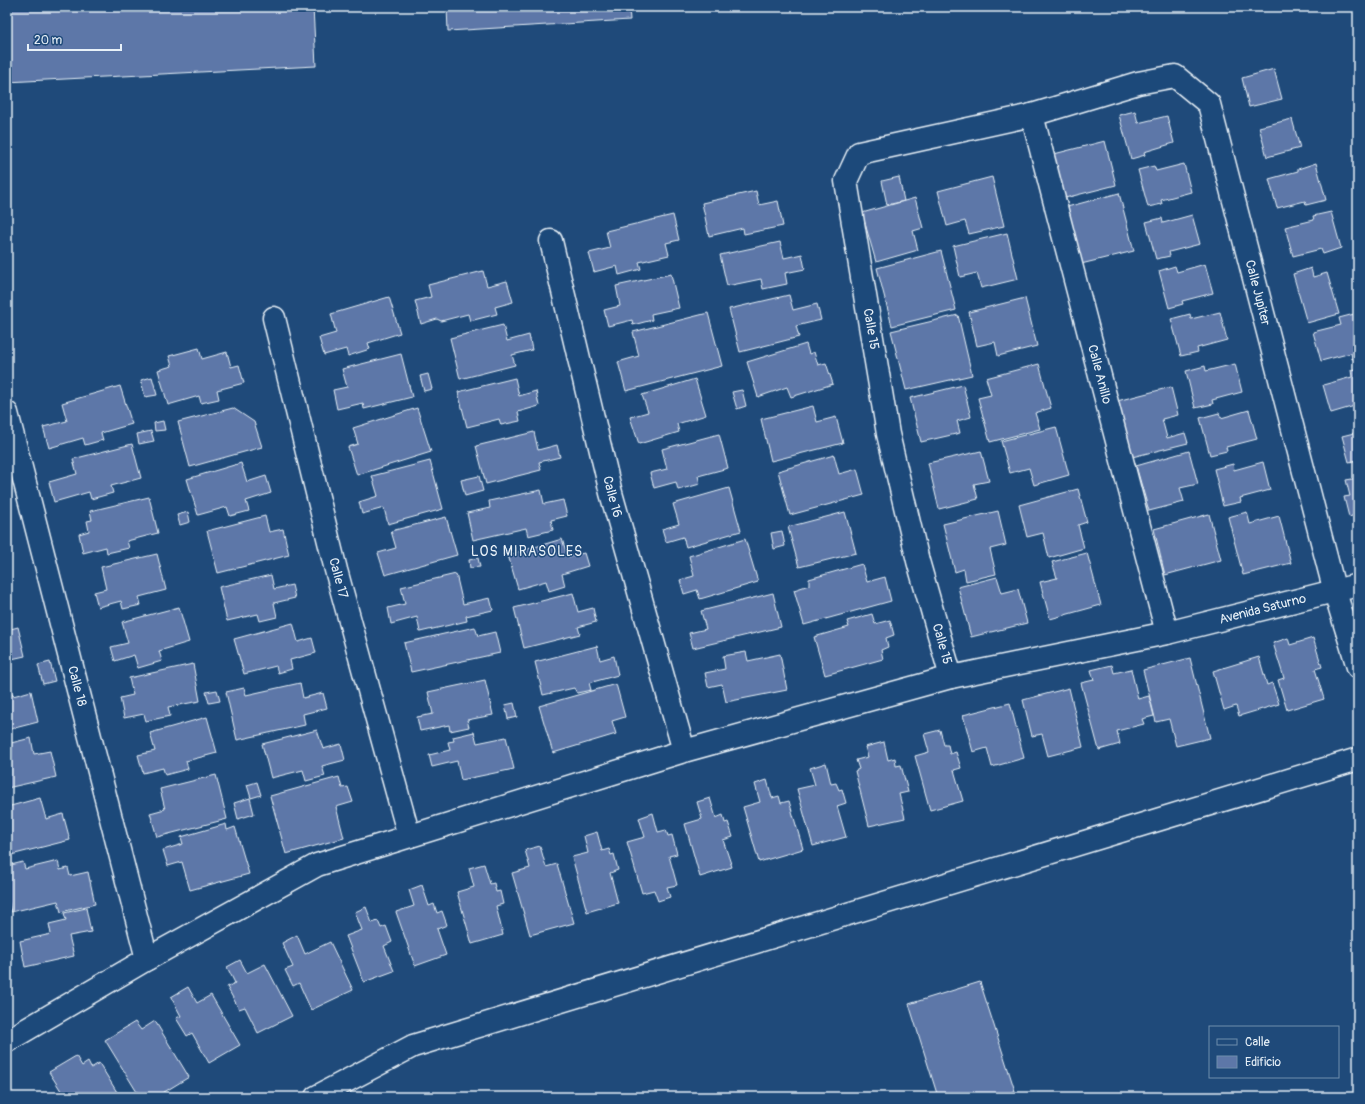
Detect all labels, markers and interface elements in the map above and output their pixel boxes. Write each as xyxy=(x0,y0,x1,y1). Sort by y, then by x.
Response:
scale bar xyxy=(28,26,121,52)
text: 20 m xyxy=(34,33,63,48)
street label: Calle Jupiter xyxy=(1242,258,1274,328)
street label: Calle 15 xyxy=(860,307,882,351)
street label: Calle Anillo xyxy=(1084,343,1115,406)
street label: Calle 16 xyxy=(599,474,626,519)
district label: LOS MIRASOLES xyxy=(471,543,583,560)
street label: Calle 17 xyxy=(325,556,351,600)
street label: Avenida Saturno xyxy=(1218,590,1308,628)
street label: Calle 15 xyxy=(929,622,955,666)
street label: Calle 18 xyxy=(64,664,90,709)
legend xyxy=(1209,1026,1339,1078)
text: Calle xyxy=(1245,1035,1270,1050)
text: Edificio xyxy=(1245,1055,1281,1070)

